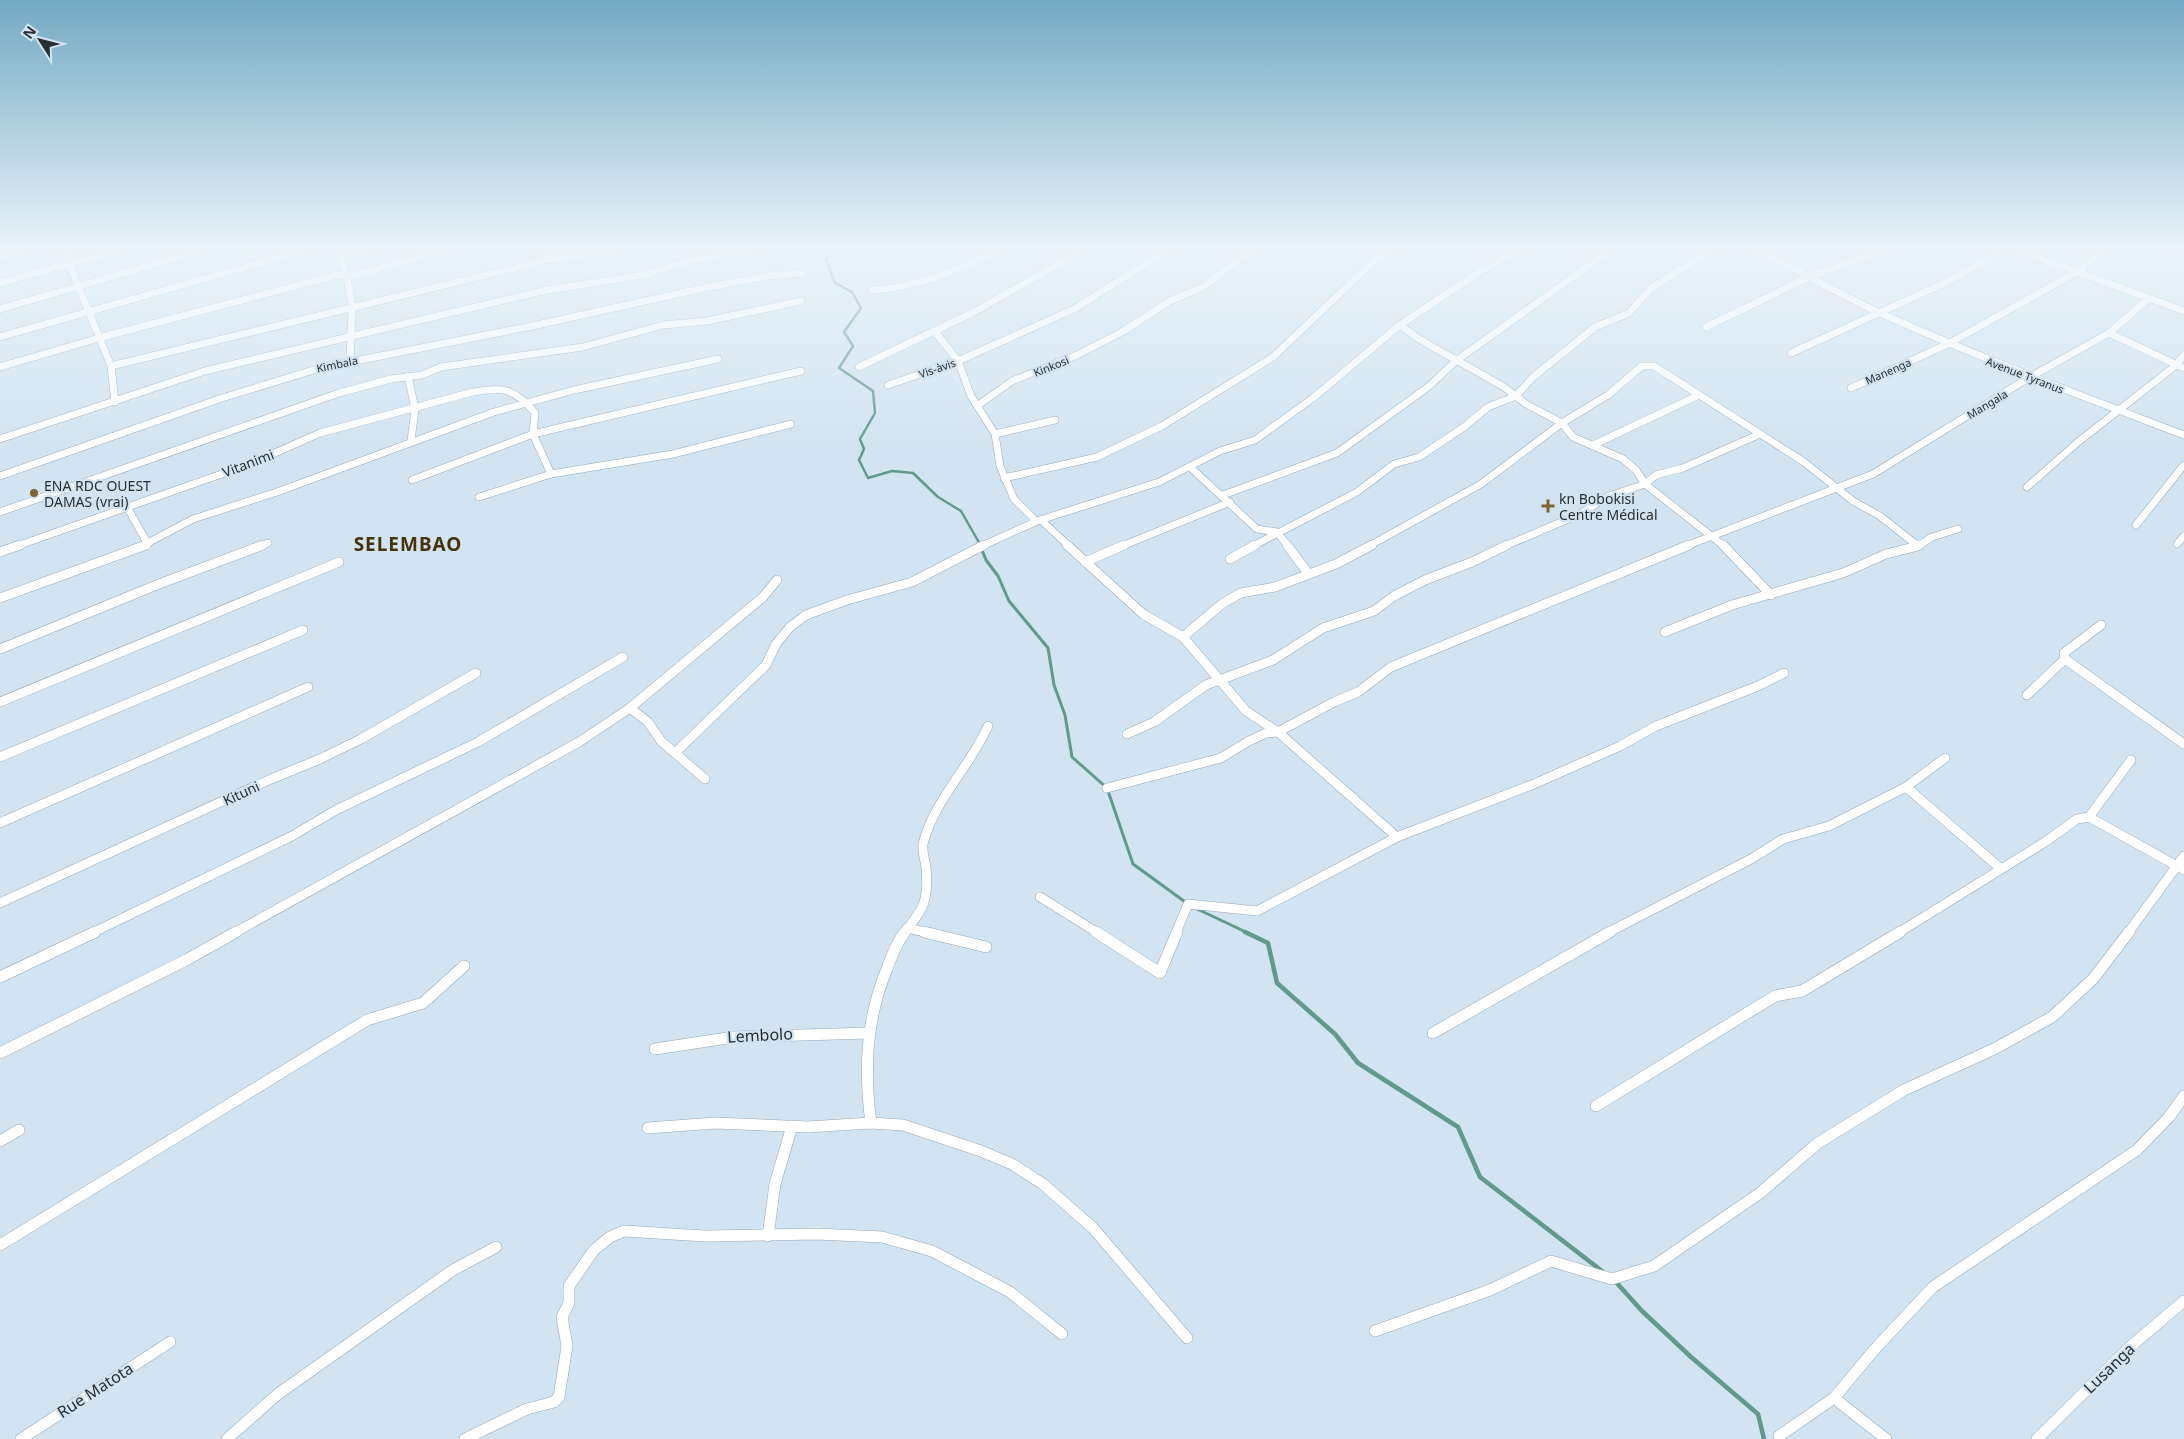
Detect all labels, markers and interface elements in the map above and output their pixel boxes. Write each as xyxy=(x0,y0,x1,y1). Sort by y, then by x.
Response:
north arrow xyxy=(15,15,65,65)
text: N xyxy=(18,22,40,42)
street label: Kimbala xyxy=(315,352,359,376)
street label: Kinkosi xyxy=(1031,352,1071,380)
street label: Avenue Tyranus xyxy=(1984,353,2066,397)
street label: Manenga xyxy=(1863,354,1913,388)
street label: Vis-àvis xyxy=(917,355,957,381)
street label: Mangala xyxy=(1964,386,2010,422)
street label: Vitanimi xyxy=(219,444,277,482)
place label: ENA RDC OUEST DAMAS (vrai) xyxy=(44,476,151,511)
marker: ENA RDC OUEST DAMAS (vrai) xyxy=(28,487,40,499)
place label: kn Bobokisi Centre Médical xyxy=(1559,489,1658,524)
marker: kn Bobokisi Centre Médical xyxy=(1541,499,1555,513)
district label: SELEMBAO xyxy=(354,531,462,557)
street label: Kituni xyxy=(220,776,262,810)
street label: Lembolo xyxy=(727,1022,793,1048)
street label: Lusanga xyxy=(2078,1338,2140,1398)
street label: Rue Matota xyxy=(53,1357,137,1423)

